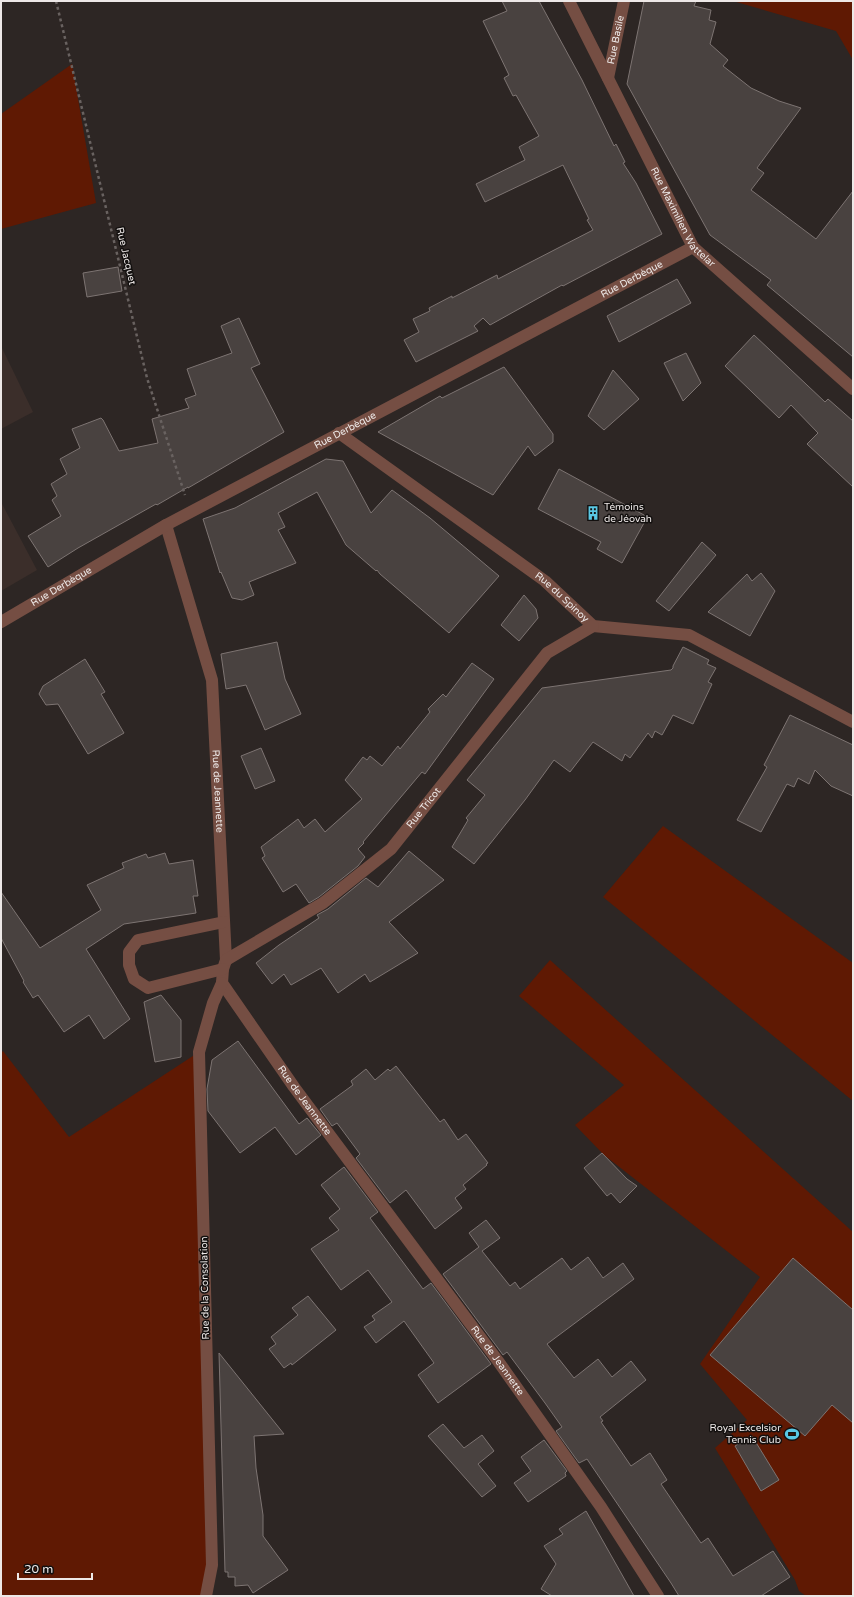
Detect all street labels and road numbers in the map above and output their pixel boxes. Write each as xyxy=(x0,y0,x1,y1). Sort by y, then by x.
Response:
street label: Rue Basile xyxy=(605,14,627,65)
street label: Rue Maximilien Wattelar xyxy=(648,165,718,270)
street label: Rue Jacquet xyxy=(114,226,139,286)
street label: Rue Derbèque xyxy=(599,258,665,301)
street label: Rue Derbèque xyxy=(312,409,379,452)
street label: Rue Derbèque xyxy=(29,564,94,609)
street label: Rue du Spinoy xyxy=(532,570,592,625)
street label: Rue de Jeannette xyxy=(209,749,226,833)
street label: Rue Tricot xyxy=(404,785,444,831)
street label: Rue de Jeannette xyxy=(275,1063,334,1138)
street label: Rue de la Consolation xyxy=(198,1236,212,1340)
street label: Rue de Jeannette xyxy=(468,1324,527,1398)

